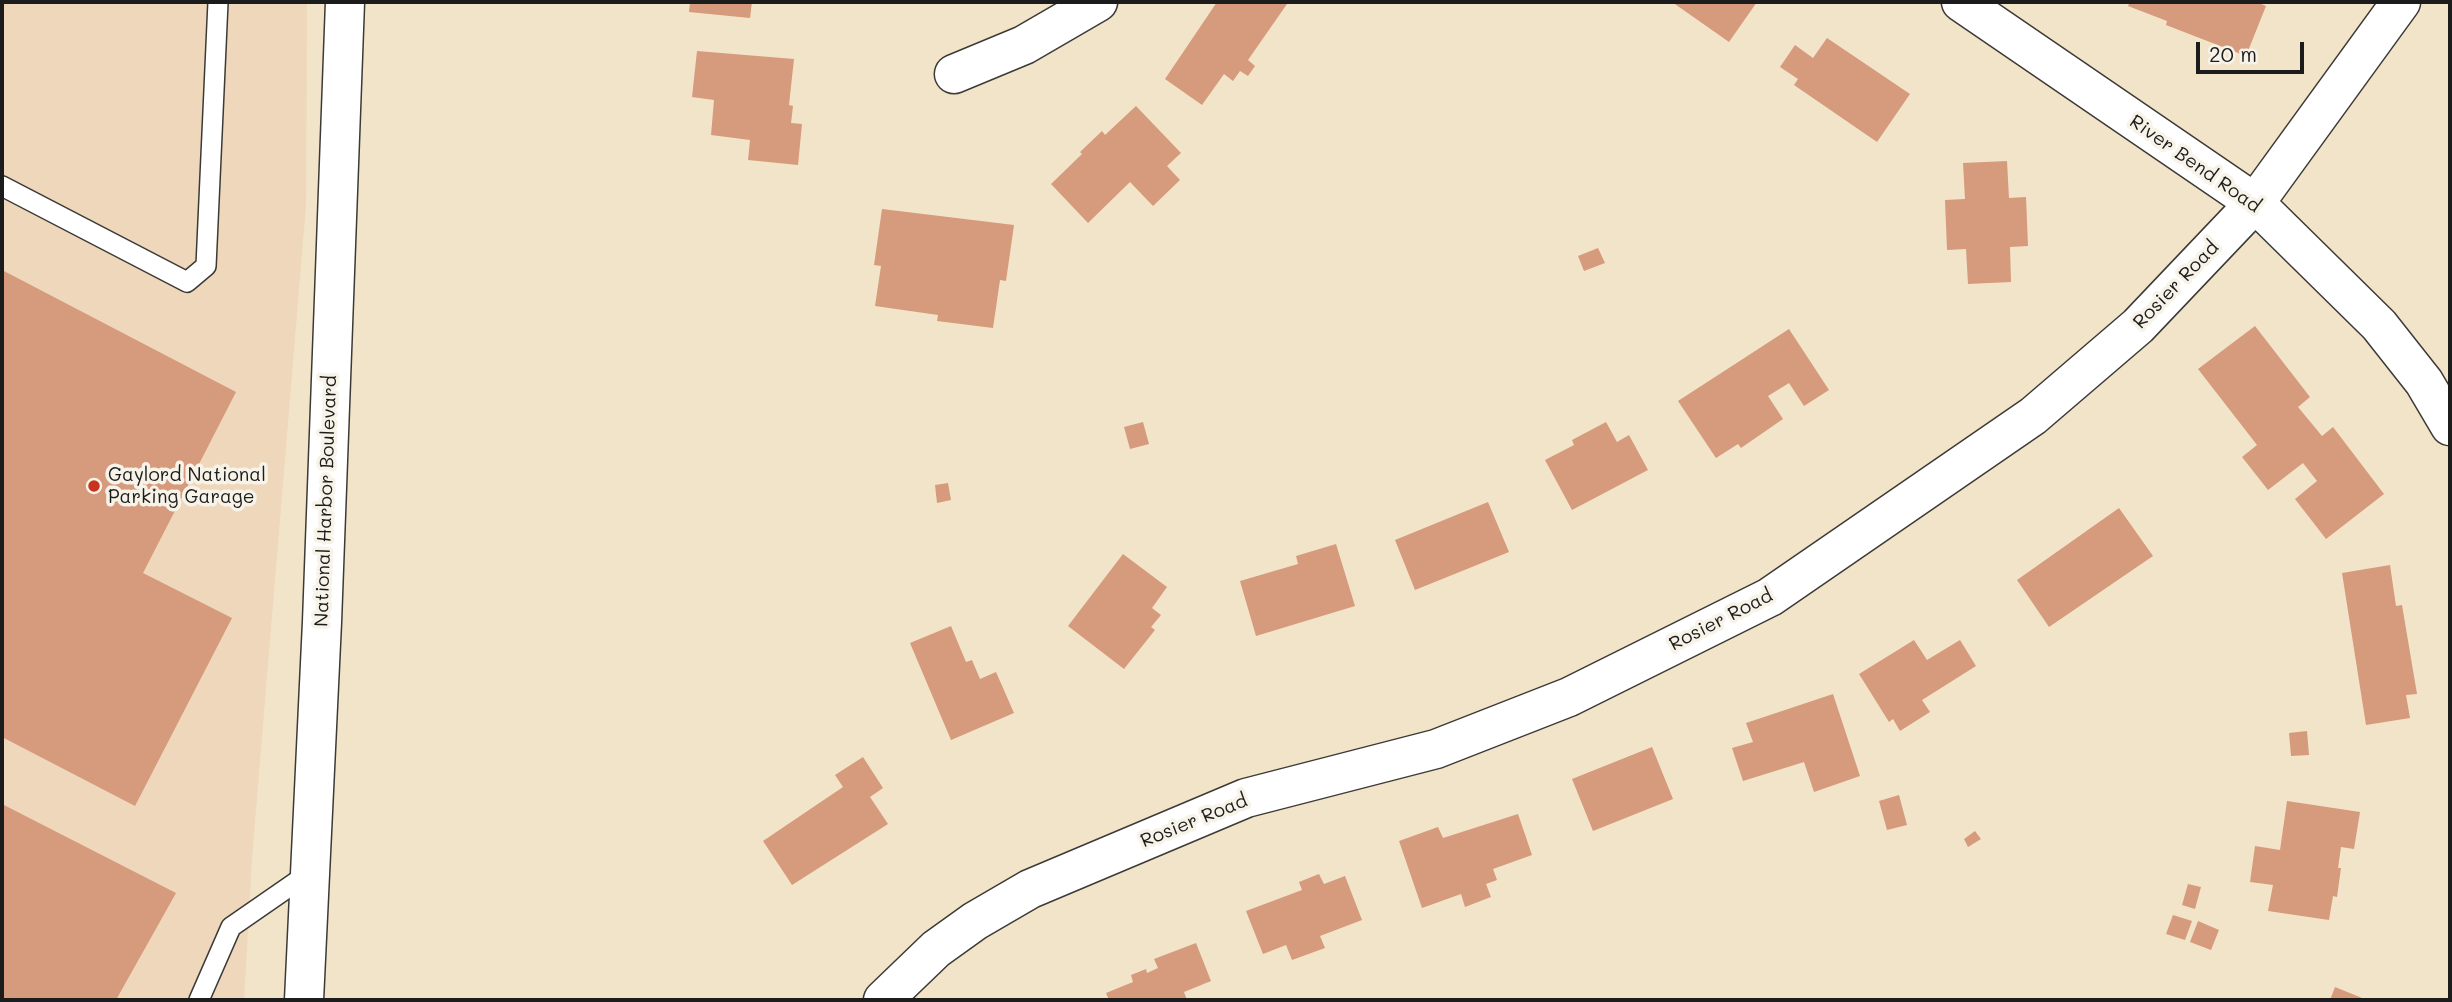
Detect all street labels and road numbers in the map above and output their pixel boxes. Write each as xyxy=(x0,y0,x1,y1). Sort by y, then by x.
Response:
street label: River Bend Road xyxy=(2125,110,2265,218)
street label: Rosier Road xyxy=(2128,236,2224,334)
street label: National Harbor Boulevard xyxy=(310,375,342,627)
street label: Rosier Road xyxy=(1665,584,1777,656)
street label: Rosier Road xyxy=(1137,789,1251,853)

